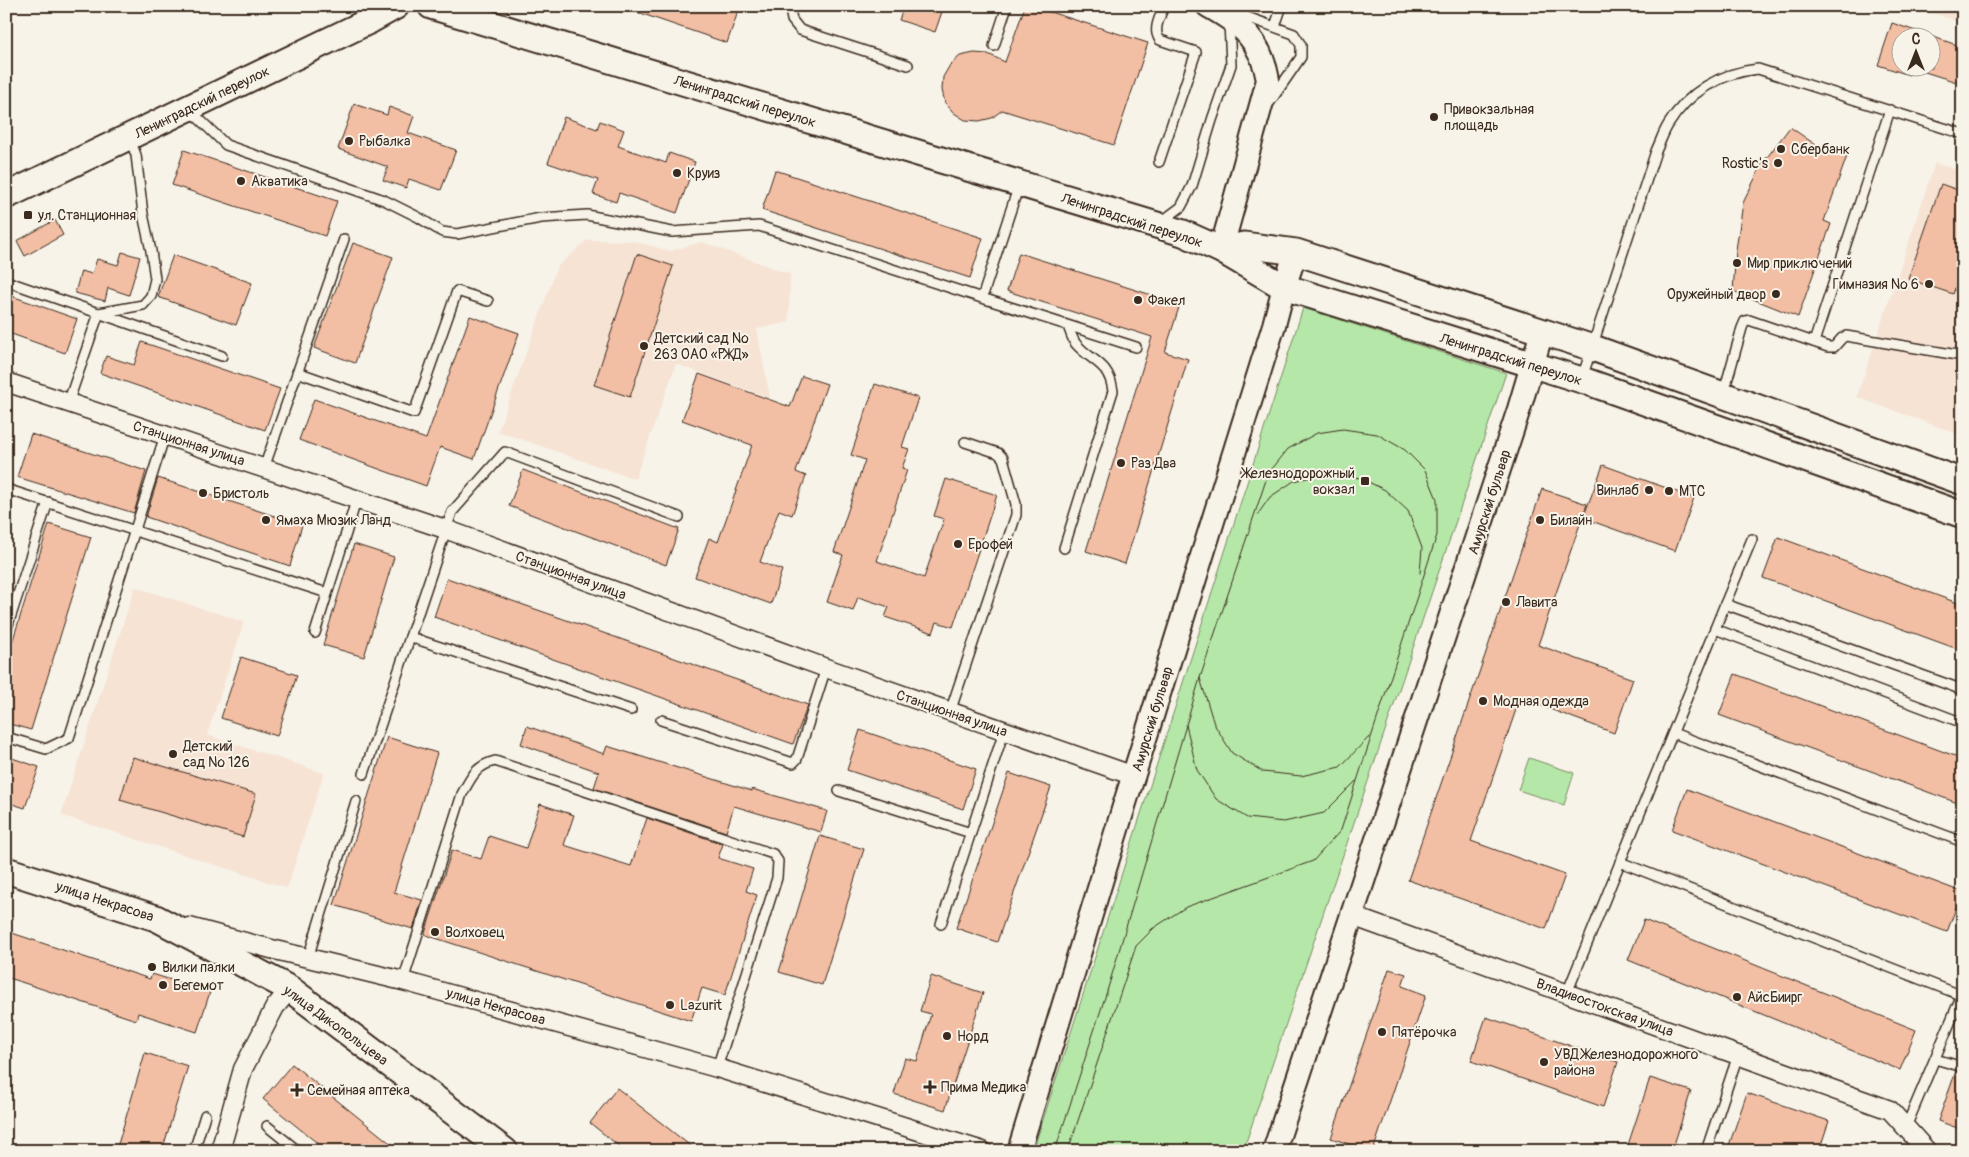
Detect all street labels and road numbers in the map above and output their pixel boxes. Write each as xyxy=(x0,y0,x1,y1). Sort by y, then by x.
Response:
street label: Ленинградский переулок xyxy=(131,62,272,143)
street label: Ленинградский переулок xyxy=(671,71,818,131)
street label: Ленинградский переулок xyxy=(1058,189,1205,251)
street label: Ленинградский переулок xyxy=(1437,329,1584,389)
street label: Станционная улица xyxy=(131,417,247,470)
street label: Амурский бульвар xyxy=(1465,447,1515,557)
street label: Станционная улица xyxy=(513,548,629,603)
street label: Амурский бульвар xyxy=(1128,664,1177,774)
street label: Станционная улица xyxy=(894,686,1010,740)
street label: улица Некрасова xyxy=(53,877,156,925)
street label: Владивостокская улица xyxy=(1534,975,1676,1040)
street label: улица Дикопольцева xyxy=(279,981,391,1069)
street label: улица Некрасова xyxy=(444,984,547,1029)

